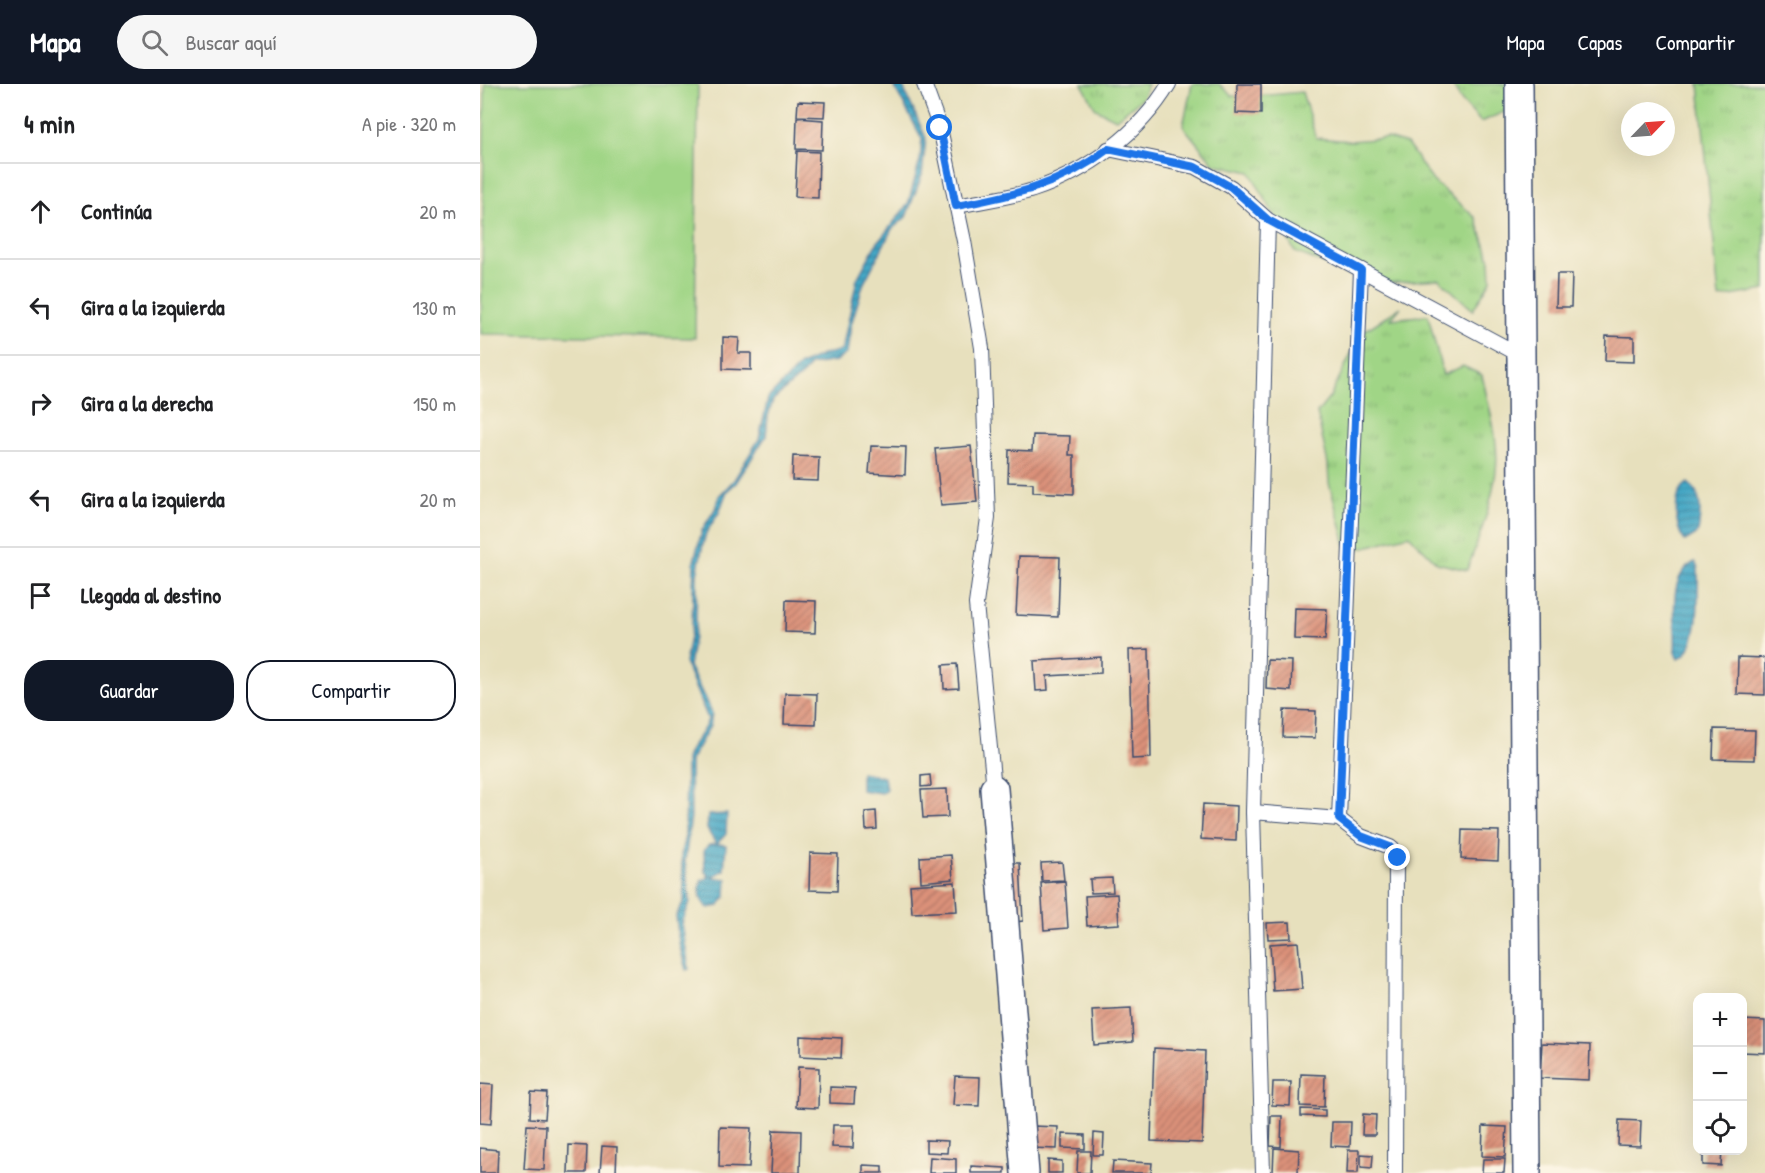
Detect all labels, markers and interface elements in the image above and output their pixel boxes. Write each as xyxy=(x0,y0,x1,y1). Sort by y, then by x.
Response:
search box xyxy=(117,15,537,69)
text: Mapa xyxy=(30,23,81,61)
icon: search xyxy=(138,26,171,59)
text: Buscar aquí xyxy=(186,27,277,57)
text: Mapa xyxy=(1506,28,1544,57)
text: Capas xyxy=(1577,28,1622,57)
text: Compartir xyxy=(1655,28,1735,57)
north arrow xyxy=(1621,102,1675,156)
text: 4 min xyxy=(24,106,75,141)
text: A pie · 320 m xyxy=(362,110,456,137)
route start xyxy=(926,114,952,140)
icon: ahead xyxy=(24,195,57,228)
text: Continúa xyxy=(81,196,152,226)
text: 20 m xyxy=(419,198,456,225)
icon: left xyxy=(24,291,57,324)
text: Gira a la izquierda xyxy=(81,292,225,322)
text: 130 m xyxy=(413,294,456,321)
icon: right xyxy=(24,387,57,420)
text: Gira a la derecha xyxy=(81,388,213,418)
text: 150 m xyxy=(413,390,456,417)
icon: left xyxy=(24,483,57,516)
text: Gira a la izquierda xyxy=(81,484,225,514)
text: 20 m xyxy=(419,486,456,513)
icon: arrive xyxy=(24,579,57,612)
text: Llegada al destino xyxy=(81,580,221,610)
button: Guardar xyxy=(24,660,234,721)
button: Compartir xyxy=(246,660,456,721)
route end xyxy=(1384,844,1410,870)
map controls xyxy=(1693,993,1747,1155)
button: + xyxy=(1693,993,1747,1047)
button: − xyxy=(1693,1047,1747,1101)
button: locate xyxy=(1693,1101,1747,1155)

